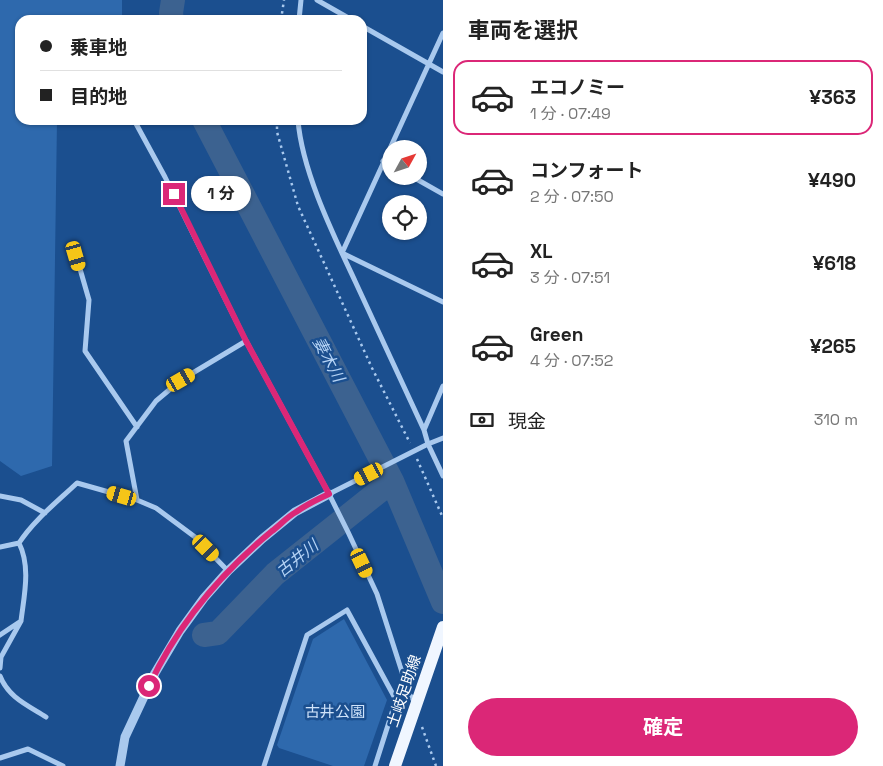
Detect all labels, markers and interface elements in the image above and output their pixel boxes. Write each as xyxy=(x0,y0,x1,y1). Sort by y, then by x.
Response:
text: 車両を選択 xyxy=(468,16,578,44)
text: 乗車地 xyxy=(70,35,127,60)
icon: car xyxy=(470,75,515,120)
text: エコノミー xyxy=(530,75,625,100)
text: 目的地 xyxy=(70,84,127,109)
text: ¥363 xyxy=(809,85,856,110)
text: 1 分 · 07:49 xyxy=(530,103,611,124)
north arrow xyxy=(382,140,428,185)
map controls xyxy=(382,140,427,240)
icon: car xyxy=(470,158,515,203)
text: コンフォート xyxy=(530,158,643,183)
text: ¥490 xyxy=(808,168,856,193)
callout: 1 分 xyxy=(192,176,252,212)
route end xyxy=(163,183,185,205)
text: 1 分 xyxy=(207,183,235,204)
text: 2 分 · 07:50 xyxy=(530,186,614,207)
button: locate xyxy=(382,195,427,240)
text: XL xyxy=(530,239,553,264)
car xyxy=(64,240,87,272)
icon: car xyxy=(470,241,515,286)
text: ¥618 xyxy=(813,251,856,276)
text: 3 分 · 07:51 xyxy=(530,267,610,288)
text: Green xyxy=(530,322,583,347)
icon: car xyxy=(470,324,515,369)
water label: 妻木川 xyxy=(308,333,350,387)
text: ¥265 xyxy=(810,334,856,359)
text: 4 分 · 07:52 xyxy=(530,350,613,371)
car xyxy=(164,366,197,394)
icon: cash xyxy=(468,406,496,434)
text: 現金 xyxy=(508,409,546,434)
text: 310 m xyxy=(814,409,858,430)
car xyxy=(352,461,385,487)
car xyxy=(105,485,138,507)
car xyxy=(190,532,221,564)
water label: 古井川 xyxy=(272,534,324,582)
car xyxy=(348,546,375,580)
street label: 土岐足助線 xyxy=(382,652,425,729)
route start xyxy=(138,675,160,697)
button: 確定 xyxy=(468,698,858,756)
park label: 古井公園 xyxy=(305,702,365,721)

